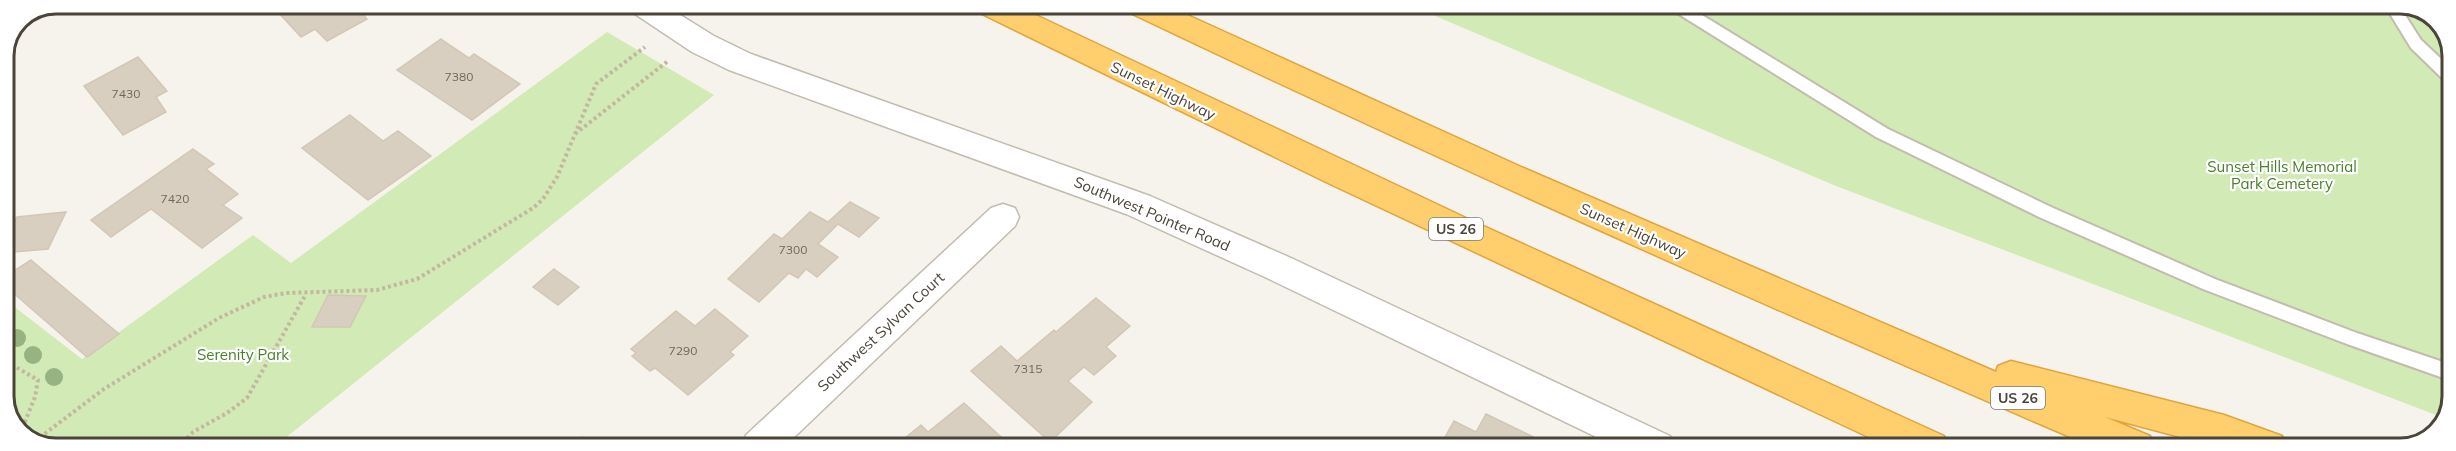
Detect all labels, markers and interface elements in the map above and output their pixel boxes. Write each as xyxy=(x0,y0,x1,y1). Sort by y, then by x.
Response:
street label: Sunset Highway xyxy=(1108,57,1219,124)
house number: 7380 xyxy=(445,69,473,84)
house number: 7430 xyxy=(112,86,140,101)
park label: Sunset Hills Memorial Park Cemetery xyxy=(2207,157,2357,193)
street label: Southwest Pointer Road xyxy=(1071,172,1233,255)
house number: 7420 xyxy=(161,191,189,206)
street label: Sunset Highway xyxy=(1577,199,1689,262)
road number: US 26 xyxy=(1429,218,1483,240)
house number: 7300 xyxy=(779,242,807,257)
street label: Southwest Sylvan Court xyxy=(813,268,948,395)
house number: 7290 xyxy=(669,343,697,358)
park label: Serenity Park xyxy=(197,345,289,364)
house number: 7315 xyxy=(1014,361,1042,376)
road number: US 26 xyxy=(1991,387,2045,409)

